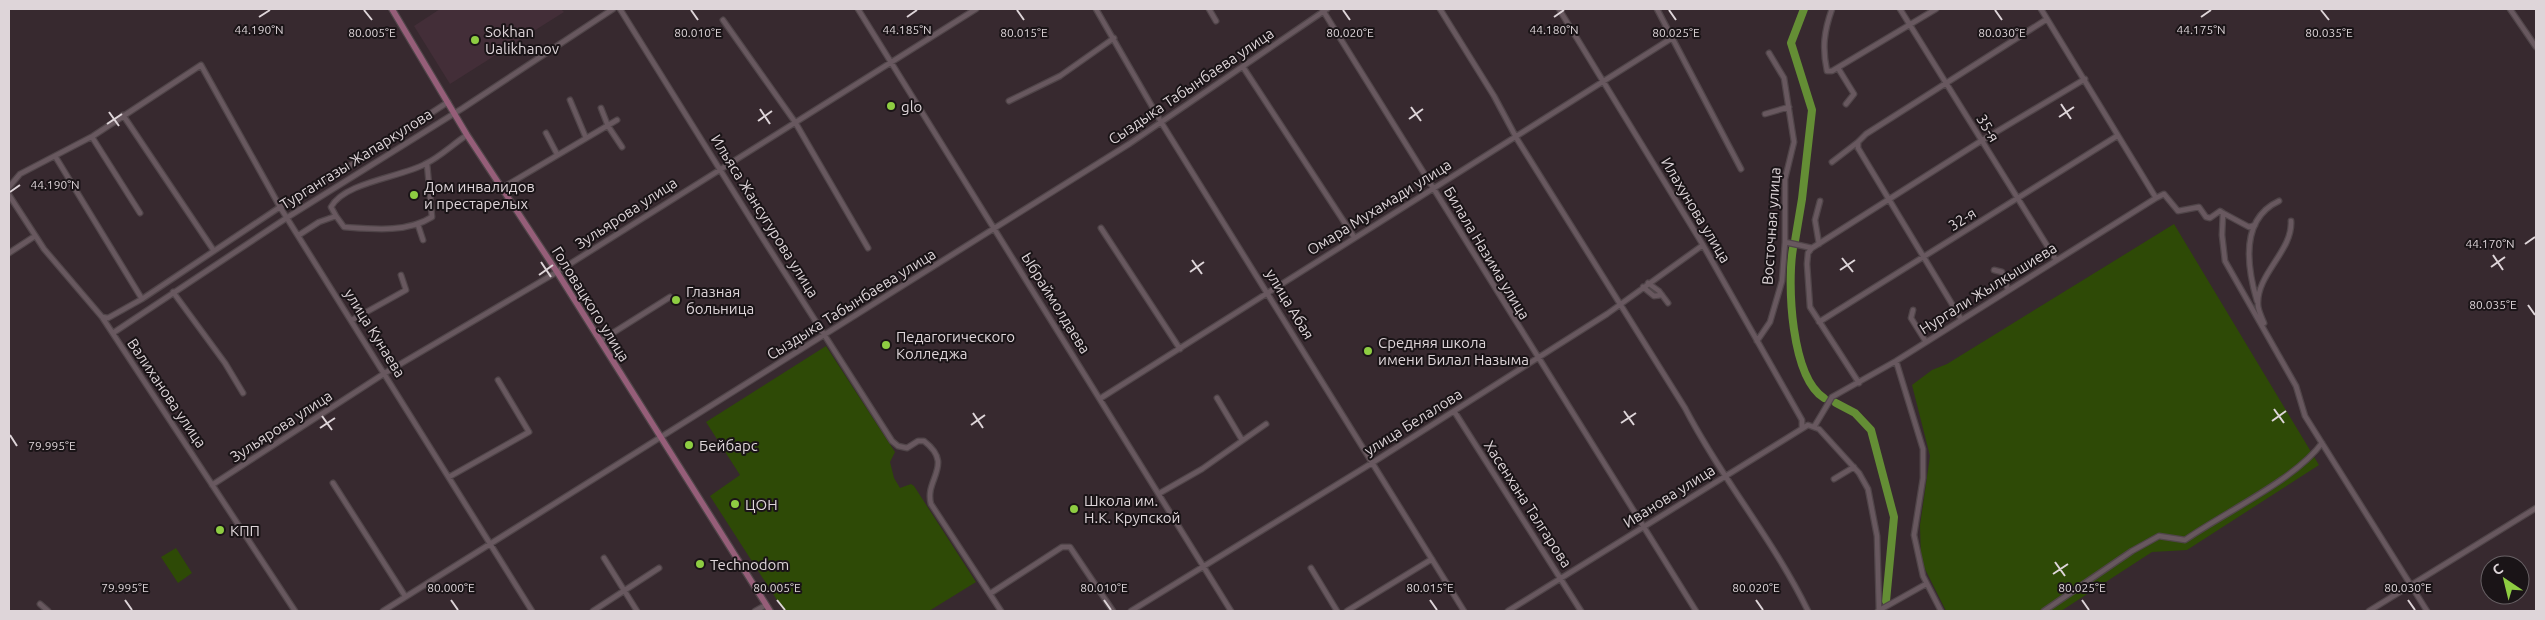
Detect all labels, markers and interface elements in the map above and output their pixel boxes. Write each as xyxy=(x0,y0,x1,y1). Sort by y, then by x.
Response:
text: 44.190°N xyxy=(234,23,284,36)
place label: Sokhan Ualikhanov xyxy=(485,23,560,57)
text: 44.185°N xyxy=(882,23,932,36)
text: 44.180°N xyxy=(1529,23,1579,36)
text: 44.175°N xyxy=(2176,23,2226,36)
street label: Сыздыка Табынбаева улица xyxy=(1105,24,1277,148)
text: 80.005°E xyxy=(348,26,396,39)
text: 80.010°E xyxy=(674,26,722,39)
text: 80.015°E xyxy=(1000,26,1048,39)
text: 80.020°E xyxy=(1326,26,1374,39)
text: 80.025°E xyxy=(1652,26,1700,39)
text: 80.030°E xyxy=(1978,26,2026,39)
text: 80.035°E xyxy=(2305,26,2353,39)
marker: Sokhan Ualikhanov xyxy=(469,34,481,46)
place label: glo xyxy=(901,98,922,115)
marker: glo xyxy=(885,100,897,112)
street label: Тургангазы Жапаркулова xyxy=(277,105,435,213)
street label: 35-я xyxy=(1973,111,2003,145)
street label: Ильяса Жансугурова улица xyxy=(708,131,822,301)
street label: Илахунова улица xyxy=(1658,154,1734,266)
street label: Омара Мухамади улица xyxy=(1304,156,1454,258)
street label: Восточная улица xyxy=(1758,167,1784,285)
street label: Зульярова улица xyxy=(572,174,680,252)
text: 44.190°N xyxy=(30,178,80,191)
place label: Дом инвалидов и престарелых xyxy=(424,178,535,212)
street label: Билала Назима улица xyxy=(1441,184,1533,322)
marker: Дом инвалидов и престарелых xyxy=(408,189,420,201)
street label: 32-я xyxy=(1945,204,1979,234)
text: 44.170°N xyxy=(2465,237,2515,250)
street label: Нургали Жылкышиева xyxy=(1916,239,2060,337)
street label: Головацкого улица xyxy=(549,243,633,365)
street label: Сыздыка Табынбаева улица xyxy=(763,245,939,363)
street label: Ыбраймолдаева xyxy=(1018,249,1094,357)
street label: улица Абая xyxy=(1262,266,1318,342)
place label: Глазная больница xyxy=(686,283,754,317)
street label: улица Кунаева xyxy=(341,286,409,380)
marker: Глазная больница xyxy=(670,294,682,306)
text: 80.035°E xyxy=(2469,298,2517,311)
place label: Педагогического Колледжа xyxy=(896,328,1015,362)
place label: Средняя школа имени Билал Назыма xyxy=(1378,334,1529,368)
street label: Валиханова улица xyxy=(124,335,210,451)
marker: Педагогического Колледжа xyxy=(880,339,892,351)
marker: Средняя школа имени Билал Назыма xyxy=(1362,345,1374,357)
street label: улица Белалова xyxy=(1361,385,1465,459)
street label: Зульярова улица xyxy=(227,387,335,465)
place label: Бейбарс xyxy=(699,437,758,454)
street label: Хасенхана Талгарова xyxy=(1481,437,1575,571)
text: 79.995°E xyxy=(28,439,76,452)
marker: Бейбарс xyxy=(683,439,695,451)
street label: Иванова улица xyxy=(1620,461,1718,531)
place label: Школа им. Н.К. Крупской xyxy=(1084,492,1180,526)
place label: ЦОН xyxy=(745,496,778,513)
marker: ЦОН xyxy=(729,498,741,510)
marker: Школа им. Н.К. Крупской xyxy=(1068,503,1080,515)
place label: КПП xyxy=(230,522,260,539)
marker: КПП xyxy=(214,524,226,536)
north arrow xyxy=(2480,555,2530,605)
place label: Technodom xyxy=(710,556,789,573)
marker: Technodom xyxy=(694,558,706,570)
text: С xyxy=(2489,560,2506,578)
text: 79.995°E xyxy=(101,581,149,594)
text: 80.000°E xyxy=(427,581,475,594)
text: 80.005°E xyxy=(753,581,801,594)
text: 80.010°E xyxy=(1080,581,1128,594)
text: 80.015°E xyxy=(1406,581,1454,594)
text: 80.020°E xyxy=(1732,581,1780,594)
text: 80.025°E xyxy=(2058,581,2106,594)
text: 80.030°E xyxy=(2384,581,2432,594)

